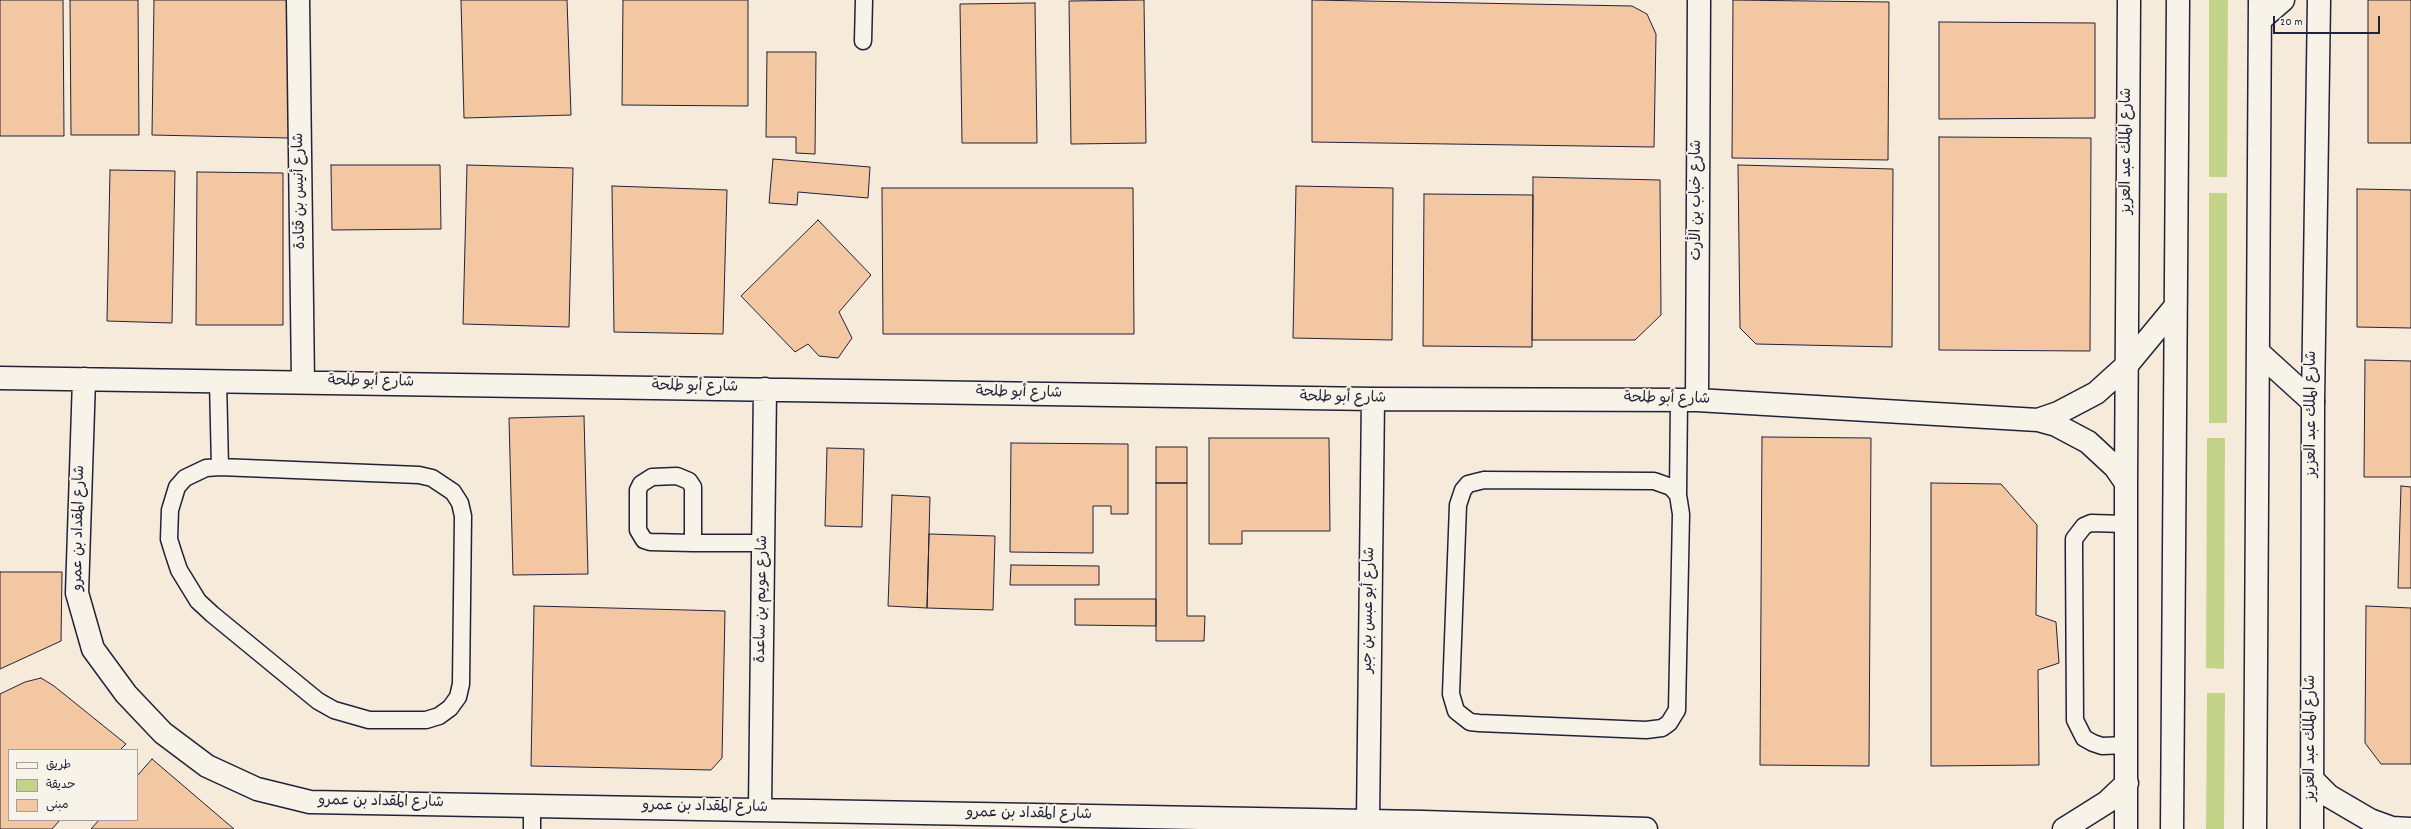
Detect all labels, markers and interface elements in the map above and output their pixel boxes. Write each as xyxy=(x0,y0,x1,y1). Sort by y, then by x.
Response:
scale bar xyxy=(2275,8,2382,34)
text: 20 m xyxy=(2280,14,2303,31)
street label: شارع الملك عبد العزيز xyxy=(2119,88,2137,214)
street label: شارع أنيس بن قتادة xyxy=(291,133,311,249)
street label: شارع خباب بن الأرت xyxy=(1689,140,1707,260)
street label: شارع الملك عبد العزيز xyxy=(2304,351,2322,477)
street label: شارع أبو طلحة xyxy=(328,373,414,393)
street label: شارع أبو طلحة xyxy=(652,378,738,398)
street label: شارع أبو طلحة xyxy=(976,384,1062,404)
street label: شارع أبو طلحة xyxy=(1300,389,1386,409)
street label: شارع أبو طلحة xyxy=(1624,390,1710,410)
street label: شارع المقداد بن عمرو xyxy=(70,465,90,591)
street label: شارع عويم بن ساعدة xyxy=(753,535,773,663)
street label: شارع أبو عبس بن جبر xyxy=(1360,547,1380,673)
street label: شارع الملك عبد العزيز xyxy=(2303,675,2321,801)
legend xyxy=(8,749,138,821)
text: طريق xyxy=(46,757,71,774)
text: حديقة xyxy=(46,777,75,794)
street label: شارع المقداد بن عمرو xyxy=(318,793,444,813)
text: مبنى xyxy=(46,797,69,814)
street label: شارع المقداد بن عمرو xyxy=(642,798,768,818)
street label: شارع المقداد بن عمرو xyxy=(966,805,1092,825)

